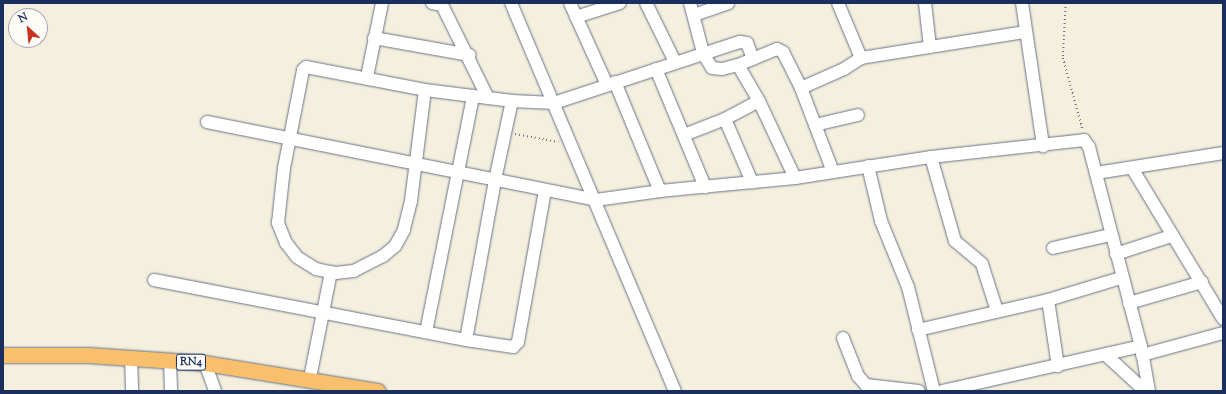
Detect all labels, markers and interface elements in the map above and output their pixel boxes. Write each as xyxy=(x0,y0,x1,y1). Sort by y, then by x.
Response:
north arrow xyxy=(8,8,48,48)
text: N xyxy=(15,9,31,27)
road number: RN4 xyxy=(175,353,207,371)

